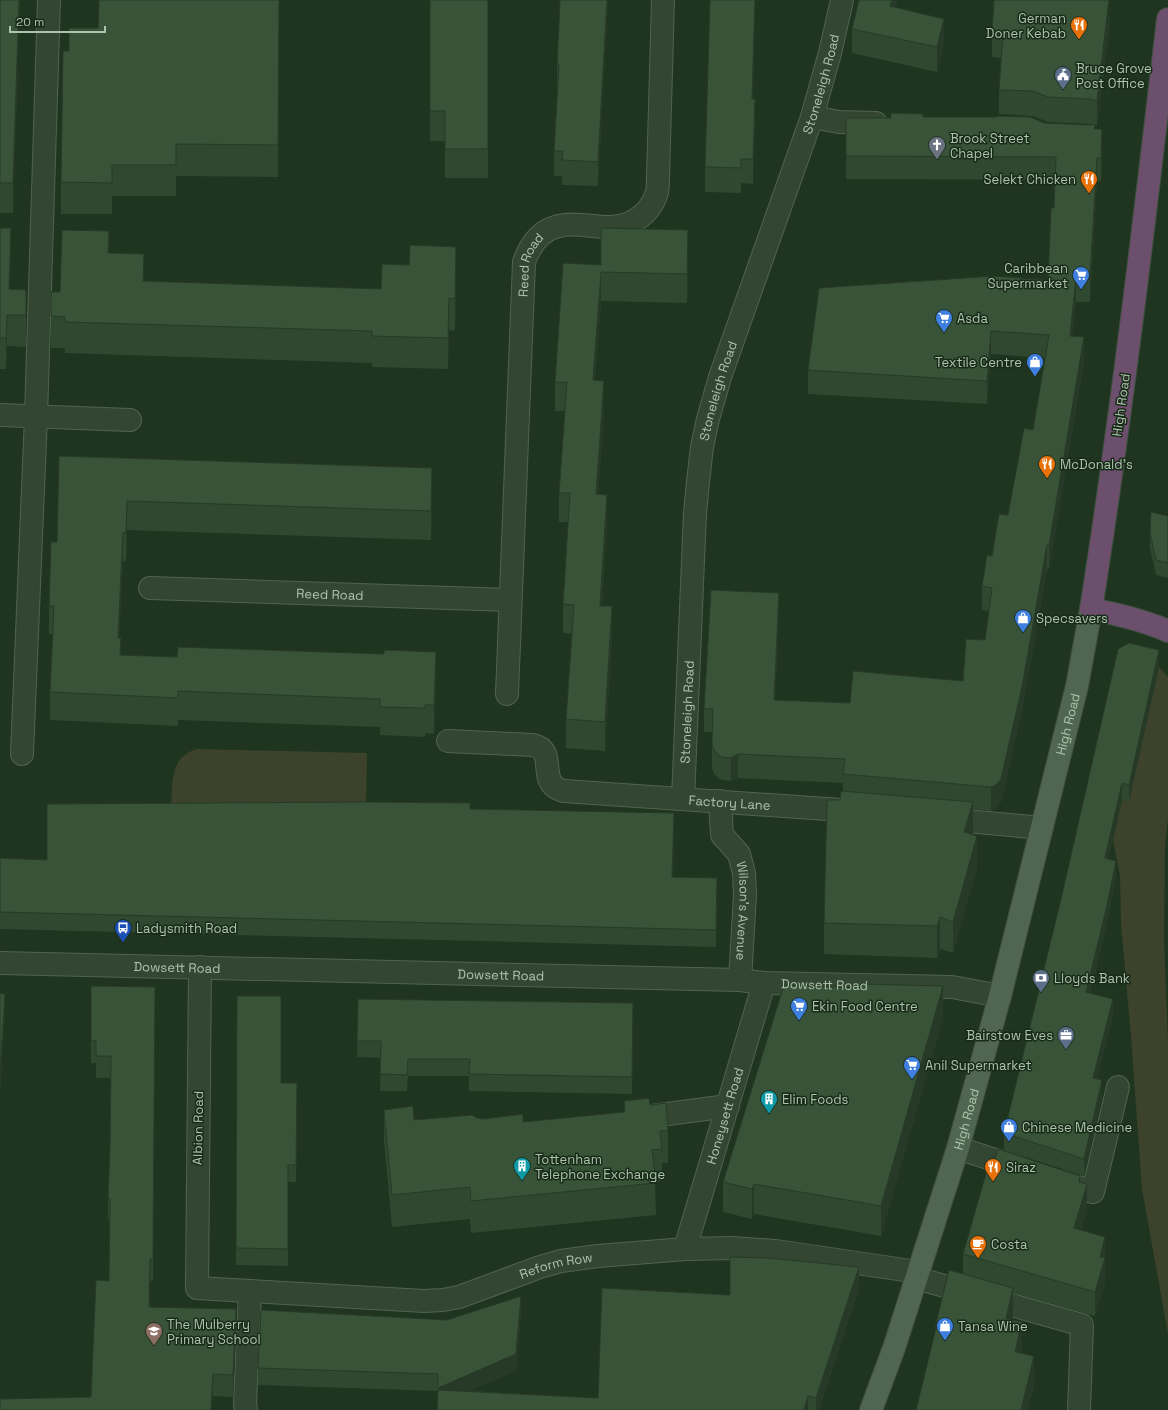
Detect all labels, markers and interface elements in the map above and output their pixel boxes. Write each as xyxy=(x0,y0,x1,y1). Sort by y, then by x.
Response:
scale bar xyxy=(10,8,105,34)
place label: German Doner Kebab xyxy=(986,10,1066,42)
text: 20 m xyxy=(16,14,44,30)
restaurant icon: German Doner Kebab xyxy=(1069,15,1089,40)
street label: Stoneleigh Road xyxy=(798,32,843,136)
place label: Bruce Grove Post Office xyxy=(1076,60,1152,92)
public building icon: Bruce Grove Post Office xyxy=(1053,65,1073,90)
place label: Brook Street Chapel xyxy=(950,130,1029,162)
church icon: Brook Street Chapel xyxy=(927,135,947,160)
restaurant icon: Selekt Chicken xyxy=(1079,169,1099,194)
place label: Selekt Chicken xyxy=(984,171,1076,188)
street label: Reed Road xyxy=(514,229,547,297)
place label: Caribbean Supermarket xyxy=(987,260,1068,292)
supermarket icon: Caribbean Supermarket xyxy=(1071,265,1091,290)
supermarket icon: Asda xyxy=(934,308,954,333)
place label: Asda xyxy=(957,310,988,327)
street label: Stoneleigh Road xyxy=(695,339,741,442)
shop icon: Textile Centre xyxy=(1025,352,1045,377)
place label: Textile Centre xyxy=(935,354,1022,371)
street label: High Road xyxy=(1108,372,1134,438)
restaurant icon: McDonald's xyxy=(1037,454,1057,479)
place label: McDonald's xyxy=(1060,456,1133,473)
street label: Reed Road xyxy=(296,584,364,604)
shop icon: Specsavers xyxy=(1013,608,1033,633)
place label: Specsavers xyxy=(1036,610,1108,627)
street label: Stoneleigh Road xyxy=(676,660,697,764)
street label: High Road xyxy=(1052,691,1083,757)
street label: Factory Lane xyxy=(688,791,771,814)
street label: Wilson's Avenue xyxy=(733,859,754,961)
bus stop icon: Ladysmith Road xyxy=(113,918,133,943)
place label: Ladysmith Road xyxy=(136,920,237,937)
street label: Dowsett Road xyxy=(133,958,221,977)
street label: Dowsett Road xyxy=(457,965,545,984)
bank icon: Lloyds Bank xyxy=(1031,968,1051,993)
place label: Lloyds Bank xyxy=(1054,970,1130,987)
street label: Dowsett Road xyxy=(781,975,868,994)
supermarket icon: Ekin Food Centre xyxy=(789,996,809,1021)
place label: Ekin Food Centre xyxy=(812,998,918,1015)
office icon: Bairstow Eves xyxy=(1056,1025,1076,1050)
place label: Bairstow Eves xyxy=(966,1027,1053,1044)
supermarket icon: Anil Supermarket xyxy=(902,1055,922,1080)
place label: Anil Supermarket xyxy=(925,1057,1031,1074)
street label: Honeysett Road xyxy=(702,1065,747,1166)
street label: High Road xyxy=(949,1086,983,1152)
building icon: Elim Foods xyxy=(759,1089,779,1114)
street label: Albion Road xyxy=(189,1091,207,1165)
place label: Elim Foods xyxy=(782,1091,849,1108)
shop icon: Chinese Medicine xyxy=(999,1117,1019,1142)
place label: Chinese Medicine xyxy=(1022,1119,1132,1136)
place label: Tottenham Telephone Exchange xyxy=(535,1151,665,1183)
building icon: Tottenham Telephone Exchange xyxy=(512,1156,532,1181)
restaurant icon: Siraz xyxy=(983,1157,1003,1182)
place label: Siraz xyxy=(1006,1159,1036,1176)
cafe icon: Costa xyxy=(968,1234,988,1259)
place label: Costa xyxy=(991,1236,1028,1253)
street label: Reform Row xyxy=(517,1248,594,1282)
place label: The Mulberry Primary School xyxy=(167,1316,261,1348)
shop icon: Tansa Wine xyxy=(935,1316,955,1341)
place label: Tansa Wine xyxy=(958,1318,1028,1335)
school or university icon: The Mulberry Primary School xyxy=(144,1321,164,1346)

